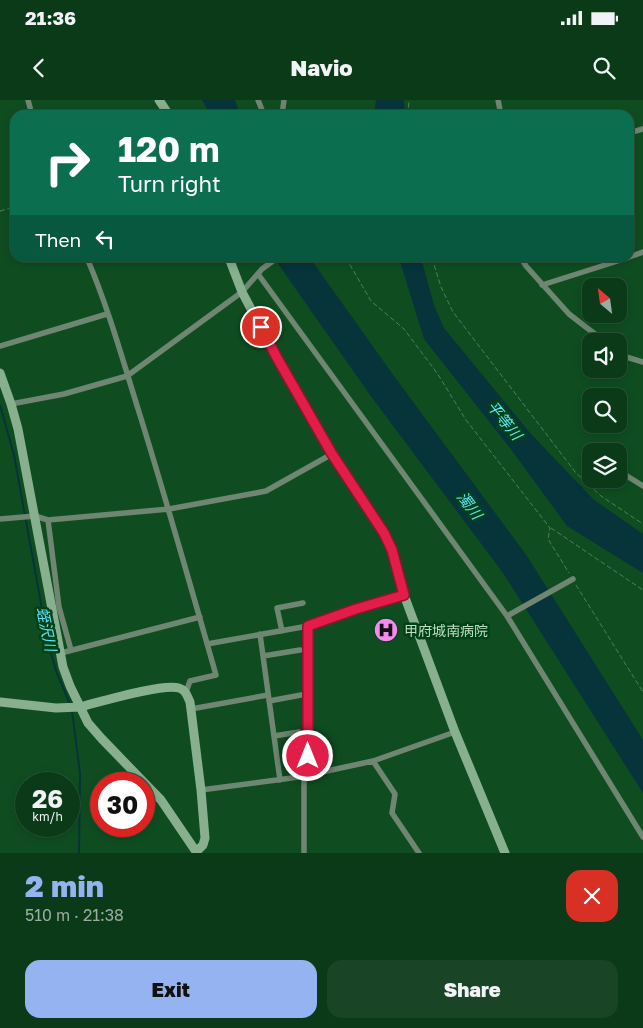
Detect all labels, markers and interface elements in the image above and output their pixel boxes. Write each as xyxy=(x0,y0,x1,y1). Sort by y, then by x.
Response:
text: 21:36 xyxy=(25,6,76,29)
icon: back xyxy=(25,54,53,82)
text: Navio xyxy=(290,54,353,81)
icon: search xyxy=(590,54,618,82)
text: 120 m xyxy=(118,128,220,170)
icon: right xyxy=(35,130,100,195)
text: Turn right xyxy=(118,170,221,197)
icon: left xyxy=(91,225,119,253)
text: Then xyxy=(35,228,81,251)
north arrow xyxy=(582,278,628,322)
map controls xyxy=(582,278,627,488)
pin xyxy=(240,306,282,348)
icon: arrive xyxy=(247,313,275,341)
button: sound xyxy=(582,333,627,378)
button: search xyxy=(582,388,627,433)
water label: 平等川 xyxy=(484,397,527,445)
button: layers xyxy=(582,443,627,488)
water label: 濁川 xyxy=(454,488,487,524)
water label: 蛭沢川 xyxy=(34,605,61,655)
hospital icon: 甲府城南病院 xyxy=(373,617,399,643)
place label: 甲府城南病院 xyxy=(404,622,488,639)
position arrow xyxy=(281,729,333,781)
speed limit sign: 30 xyxy=(90,772,155,837)
text: 26 xyxy=(32,783,63,814)
text: km/h xyxy=(32,809,63,824)
text: 2 min xyxy=(25,868,104,904)
button: close xyxy=(566,870,618,922)
text: 510 m · 21:38 xyxy=(25,905,124,925)
button: Exit xyxy=(25,960,317,1018)
button: Share xyxy=(327,960,618,1018)

